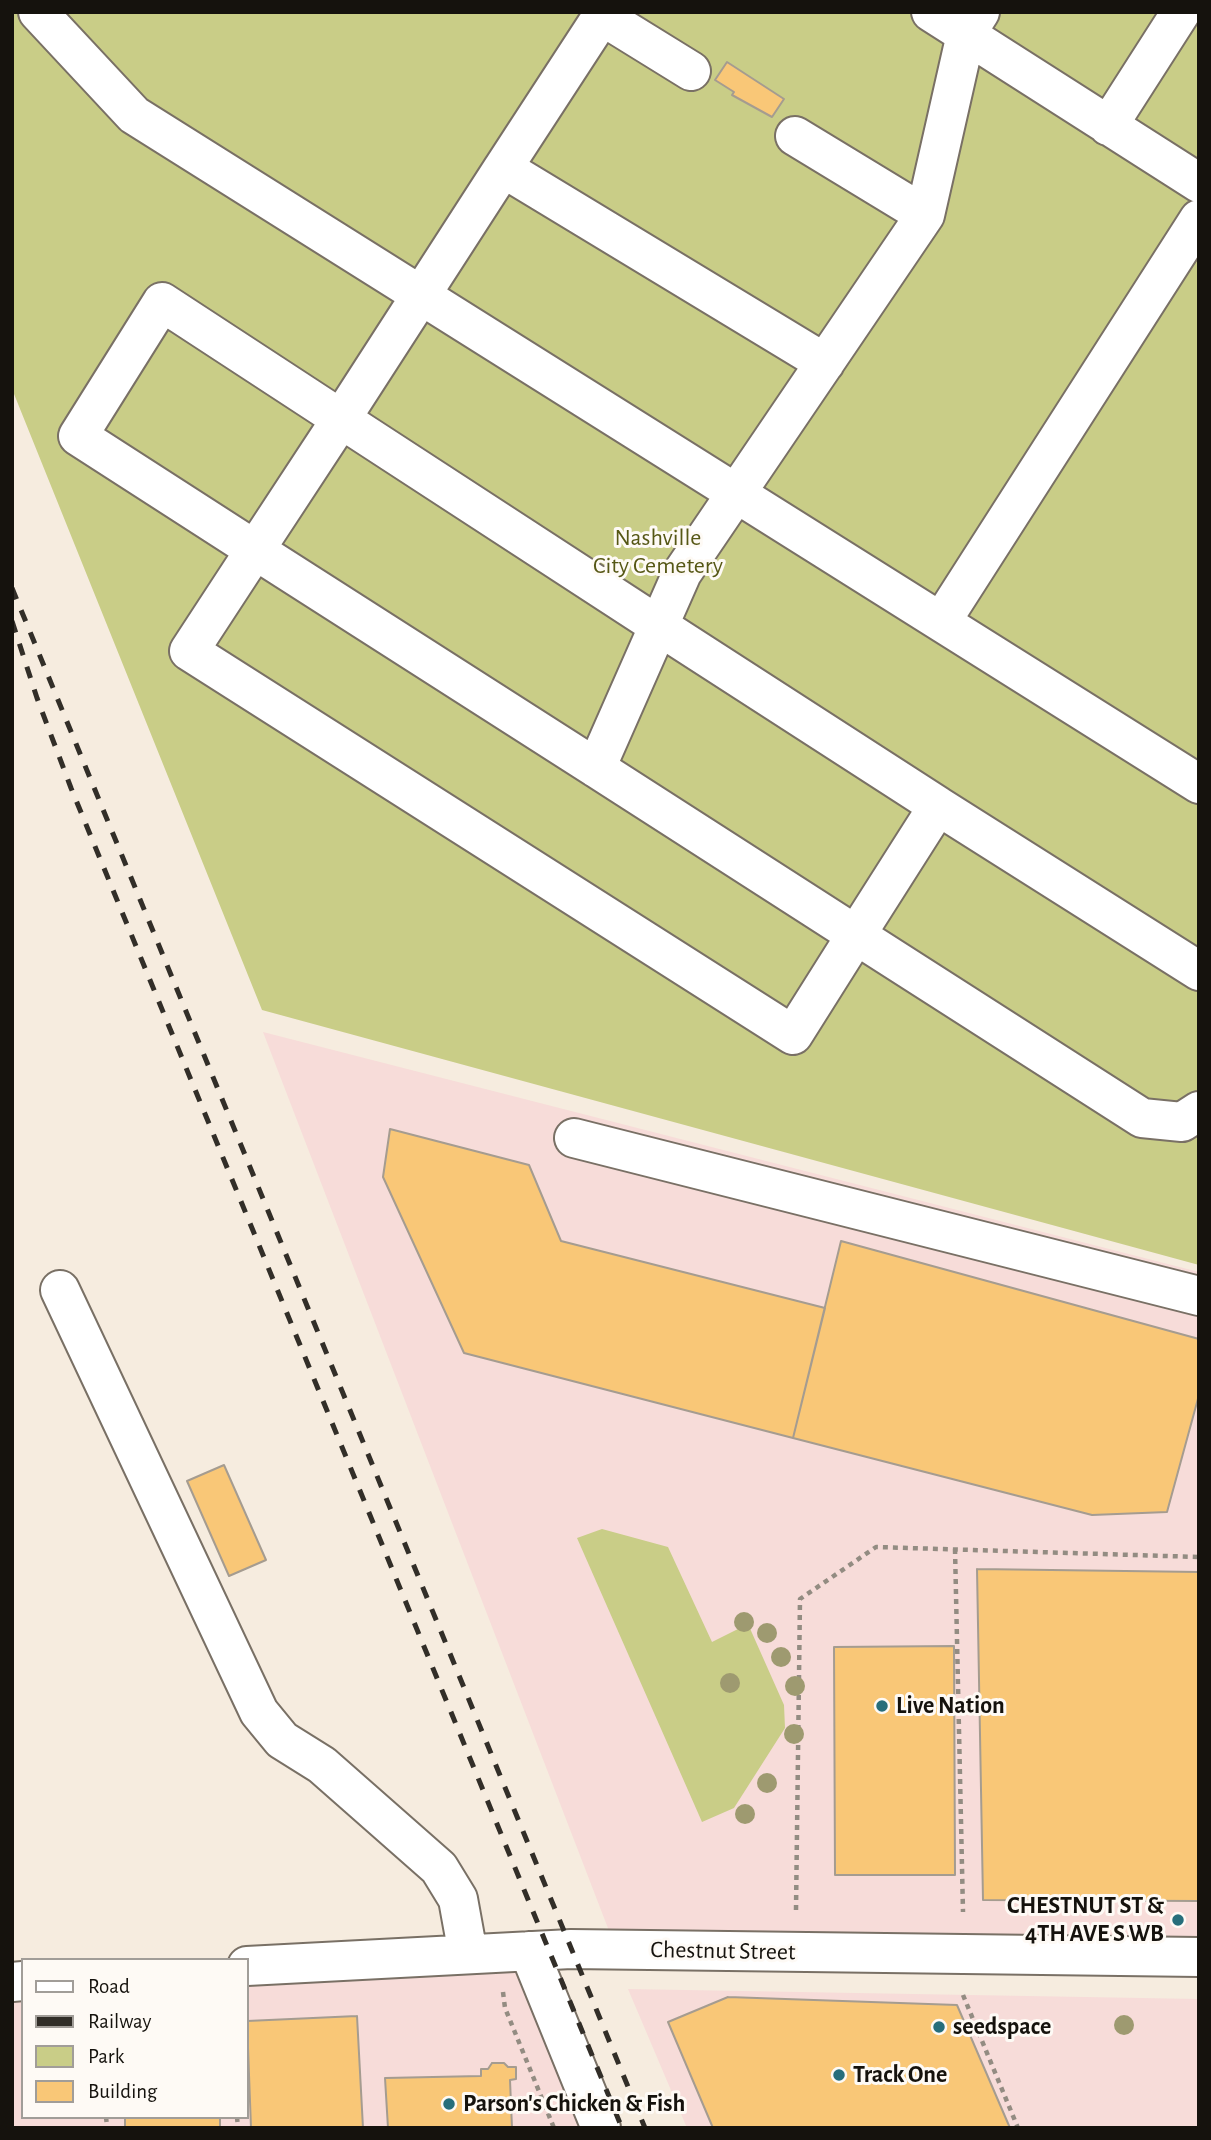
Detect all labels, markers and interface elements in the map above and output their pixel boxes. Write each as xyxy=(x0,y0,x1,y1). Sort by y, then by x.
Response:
park label: Nashville City Cemetery xyxy=(593,524,723,580)
place label: Live Nation xyxy=(896,1692,1005,1720)
marker: Live Nation xyxy=(874,1698,890,1714)
place label: CHESTNUT ST & 4TH AVE S WB xyxy=(1007,1892,1164,1948)
marker: CHESTNUT ST & 4TH AVE S WB xyxy=(1170,1912,1186,1928)
street label: Chestnut Street xyxy=(650,1935,796,1967)
legend xyxy=(21,1958,248,2119)
text: Road xyxy=(88,1976,130,1997)
text: Railway xyxy=(88,2011,151,2032)
place label: seedspace xyxy=(953,2013,1051,2041)
marker: seedspace xyxy=(931,2019,947,2035)
text: Park xyxy=(88,2046,124,2067)
place label: Track One xyxy=(853,2061,947,2089)
marker: Track One xyxy=(831,2067,847,2083)
text: Building xyxy=(88,2081,157,2102)
place label: Parson's Chicken & Fish xyxy=(463,2090,685,2118)
marker: Parson's Chicken & Fish xyxy=(441,2096,457,2112)

